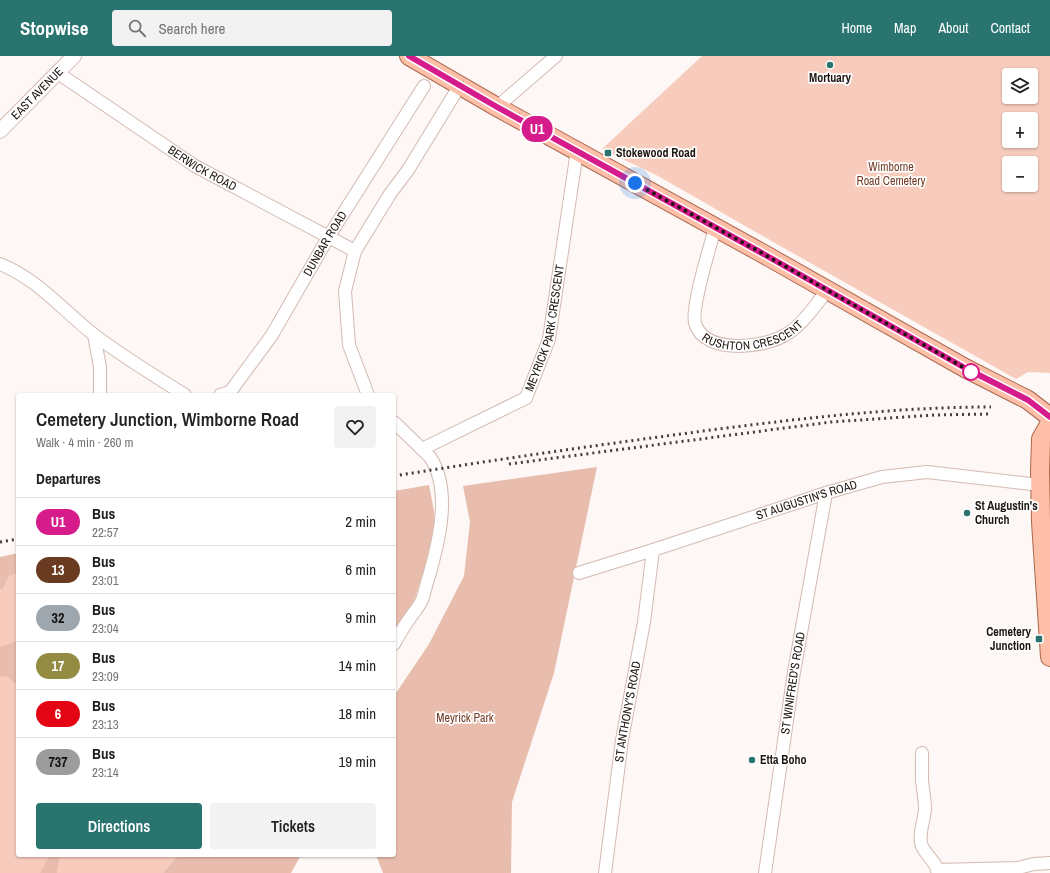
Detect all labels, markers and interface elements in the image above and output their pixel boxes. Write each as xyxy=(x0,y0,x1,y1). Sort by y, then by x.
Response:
search box xyxy=(112,10,392,46)
text: Stopwise xyxy=(20,15,88,41)
icon: search xyxy=(126,17,148,39)
text: Search here xyxy=(158,18,225,39)
text: Home xyxy=(841,19,872,37)
text: Map xyxy=(894,19,916,37)
text: About xyxy=(938,19,968,37)
text: Contact xyxy=(990,19,1030,37)
marker: Mortuary xyxy=(825,60,835,70)
street label: EAST AVENUE xyxy=(8,64,67,123)
map controls xyxy=(1002,68,1038,192)
button: layers xyxy=(1002,68,1038,104)
place label: Mortuary xyxy=(809,70,852,86)
button: + xyxy=(1002,112,1038,148)
line badge: U1 xyxy=(519,116,555,142)
text: U1 xyxy=(530,120,544,138)
street label: BERWICK ROAD xyxy=(165,142,239,195)
place label: Stokewood Road xyxy=(616,145,696,161)
marker: Stokewood Road xyxy=(603,148,613,158)
button: − xyxy=(1002,156,1038,192)
park label: Wimborne Road Cemetery xyxy=(857,159,926,189)
your location xyxy=(625,173,645,193)
street label: DUNBAR ROAD xyxy=(300,208,351,279)
street label: MEYRICK PARK CRESCENT xyxy=(521,263,568,394)
street label: RUSHTON CRESCENT xyxy=(699,317,806,354)
unlabelled marker xyxy=(962,363,980,381)
text: Cemetery Junction, Wimborne Road xyxy=(36,406,299,432)
button: heart xyxy=(334,406,376,448)
text: Walk · 4 min · 260 m xyxy=(36,434,133,451)
text: Departures xyxy=(36,468,101,489)
street label: ST AUGUSTIN'S ROAD xyxy=(754,477,859,524)
place label: St Augustin's Church xyxy=(975,498,1038,528)
text: Bus xyxy=(92,503,115,524)
marker: St Augustin's Church xyxy=(962,508,972,518)
text: 2 min xyxy=(345,511,376,532)
text: U1 xyxy=(51,513,65,531)
text: 22:57 xyxy=(92,524,119,541)
text: Bus xyxy=(92,551,115,572)
text: 6 min xyxy=(345,559,376,580)
text: 13 xyxy=(52,561,64,579)
text: 23:01 xyxy=(92,572,119,589)
text: Bus xyxy=(92,599,115,620)
text: 9 min xyxy=(345,607,376,628)
text: 32 xyxy=(52,609,64,627)
text: 23:04 xyxy=(92,620,119,637)
place label: Cemetery Junction xyxy=(986,624,1032,654)
street label: ST WINIFRED'S ROAD xyxy=(777,631,809,735)
marker: Cemetery Junction xyxy=(1034,634,1044,644)
text: Bus xyxy=(92,647,115,668)
text: 14 min xyxy=(338,655,376,676)
text: 17 xyxy=(52,657,64,675)
street label: ST ANTHONY'S ROAD xyxy=(611,660,645,763)
text: 23:09 xyxy=(92,668,119,685)
text: Bus xyxy=(92,695,115,716)
text: 18 min xyxy=(338,703,376,724)
text: 6 xyxy=(55,705,61,723)
park label: Meyrick Park xyxy=(436,710,494,726)
text: 23:13 xyxy=(92,716,119,733)
text: Bus xyxy=(92,743,115,764)
text: 19 min xyxy=(338,751,376,772)
place label: Etta Boho xyxy=(760,752,806,768)
text: 737 xyxy=(48,753,68,771)
marker: Etta Boho xyxy=(747,755,757,765)
text: 23:14 xyxy=(92,764,119,781)
button: Directions xyxy=(36,803,202,849)
button: Tickets xyxy=(210,803,376,849)

